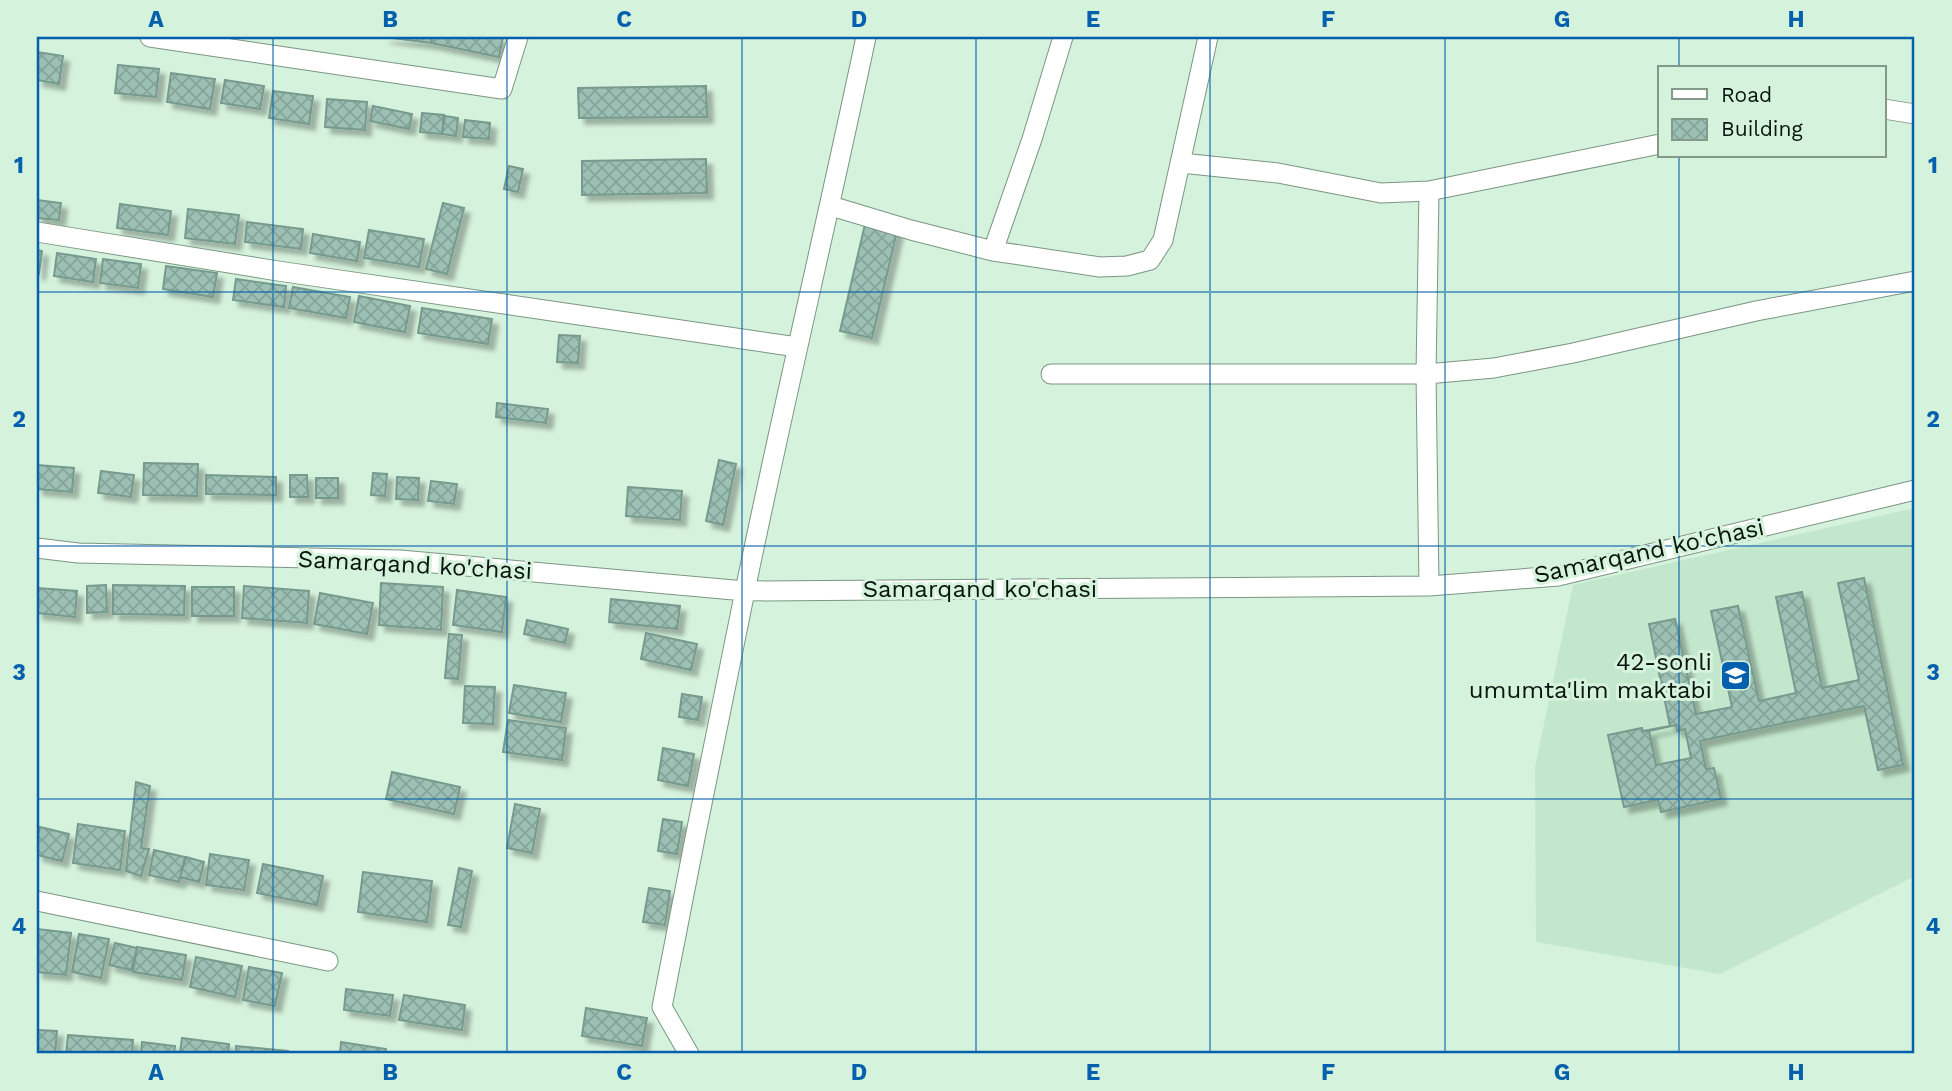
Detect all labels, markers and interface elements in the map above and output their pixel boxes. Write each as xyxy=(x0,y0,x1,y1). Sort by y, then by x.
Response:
text: A xyxy=(148,6,164,33)
text: B xyxy=(382,6,398,33)
text: C xyxy=(616,6,632,33)
text: D xyxy=(851,6,867,33)
text: E xyxy=(1086,6,1100,33)
text: F xyxy=(1321,6,1335,33)
text: G xyxy=(1554,6,1570,33)
text: H xyxy=(1787,6,1805,33)
legend xyxy=(1658,66,1885,158)
text: Road xyxy=(1721,82,1772,107)
text: Building xyxy=(1721,116,1803,141)
text: 1 xyxy=(14,152,24,179)
text: 1 xyxy=(1928,152,1938,179)
text: 2 xyxy=(12,406,26,433)
text: 2 xyxy=(1926,406,1940,433)
street label: Samarqand ko'chasi xyxy=(1531,513,1767,589)
street label: Samarqand ko'chasi xyxy=(297,545,533,585)
street label: Samarqand ko'chasi xyxy=(863,575,1097,603)
place label: 42-sonli umumta'lim maktabi xyxy=(1469,648,1712,704)
text: 3 xyxy=(12,659,26,686)
school or university icon: 42-sonli umumta'lim maktabi xyxy=(1718,659,1752,693)
text: 3 xyxy=(1926,659,1940,686)
text: 4 xyxy=(12,913,27,940)
text: 4 xyxy=(1926,913,1941,940)
text: A xyxy=(148,1059,164,1086)
text: B xyxy=(382,1059,398,1086)
text: C xyxy=(616,1059,632,1086)
text: D xyxy=(851,1059,867,1086)
text: E xyxy=(1086,1059,1100,1086)
text: F xyxy=(1321,1059,1335,1086)
text: G xyxy=(1554,1059,1570,1086)
text: H xyxy=(1787,1059,1805,1086)

